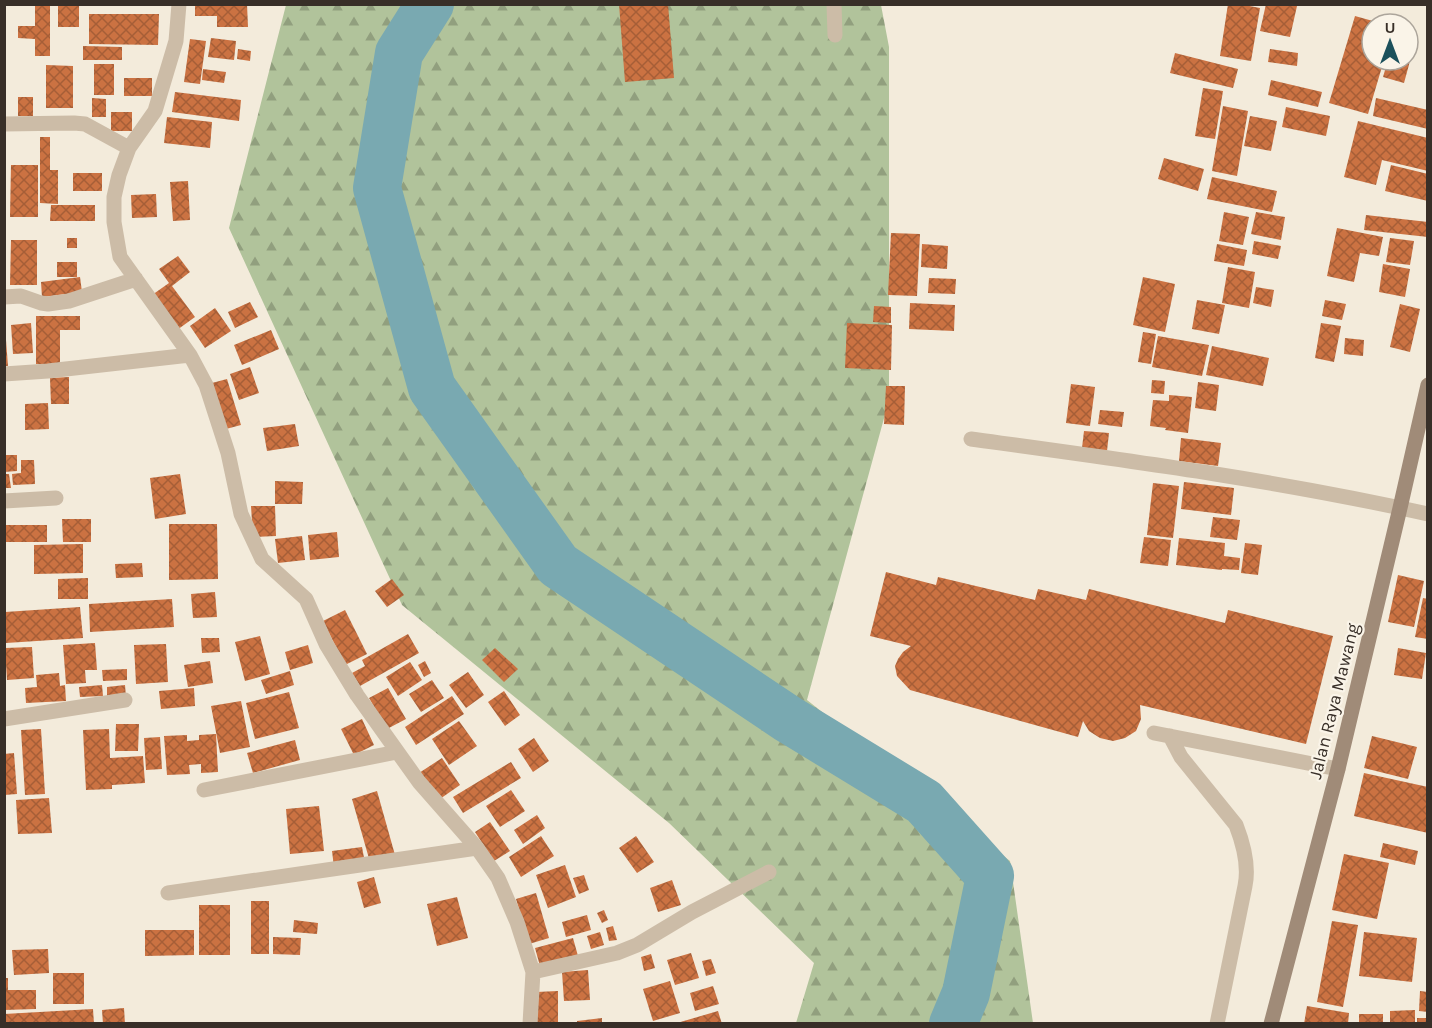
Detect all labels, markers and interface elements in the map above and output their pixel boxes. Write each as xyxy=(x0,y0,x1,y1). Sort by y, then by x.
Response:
north arrow xyxy=(1360,12,1420,72)
text: U xyxy=(1384,18,1396,37)
street label: Jalan Raya Mawang xyxy=(1304,621,1364,781)

